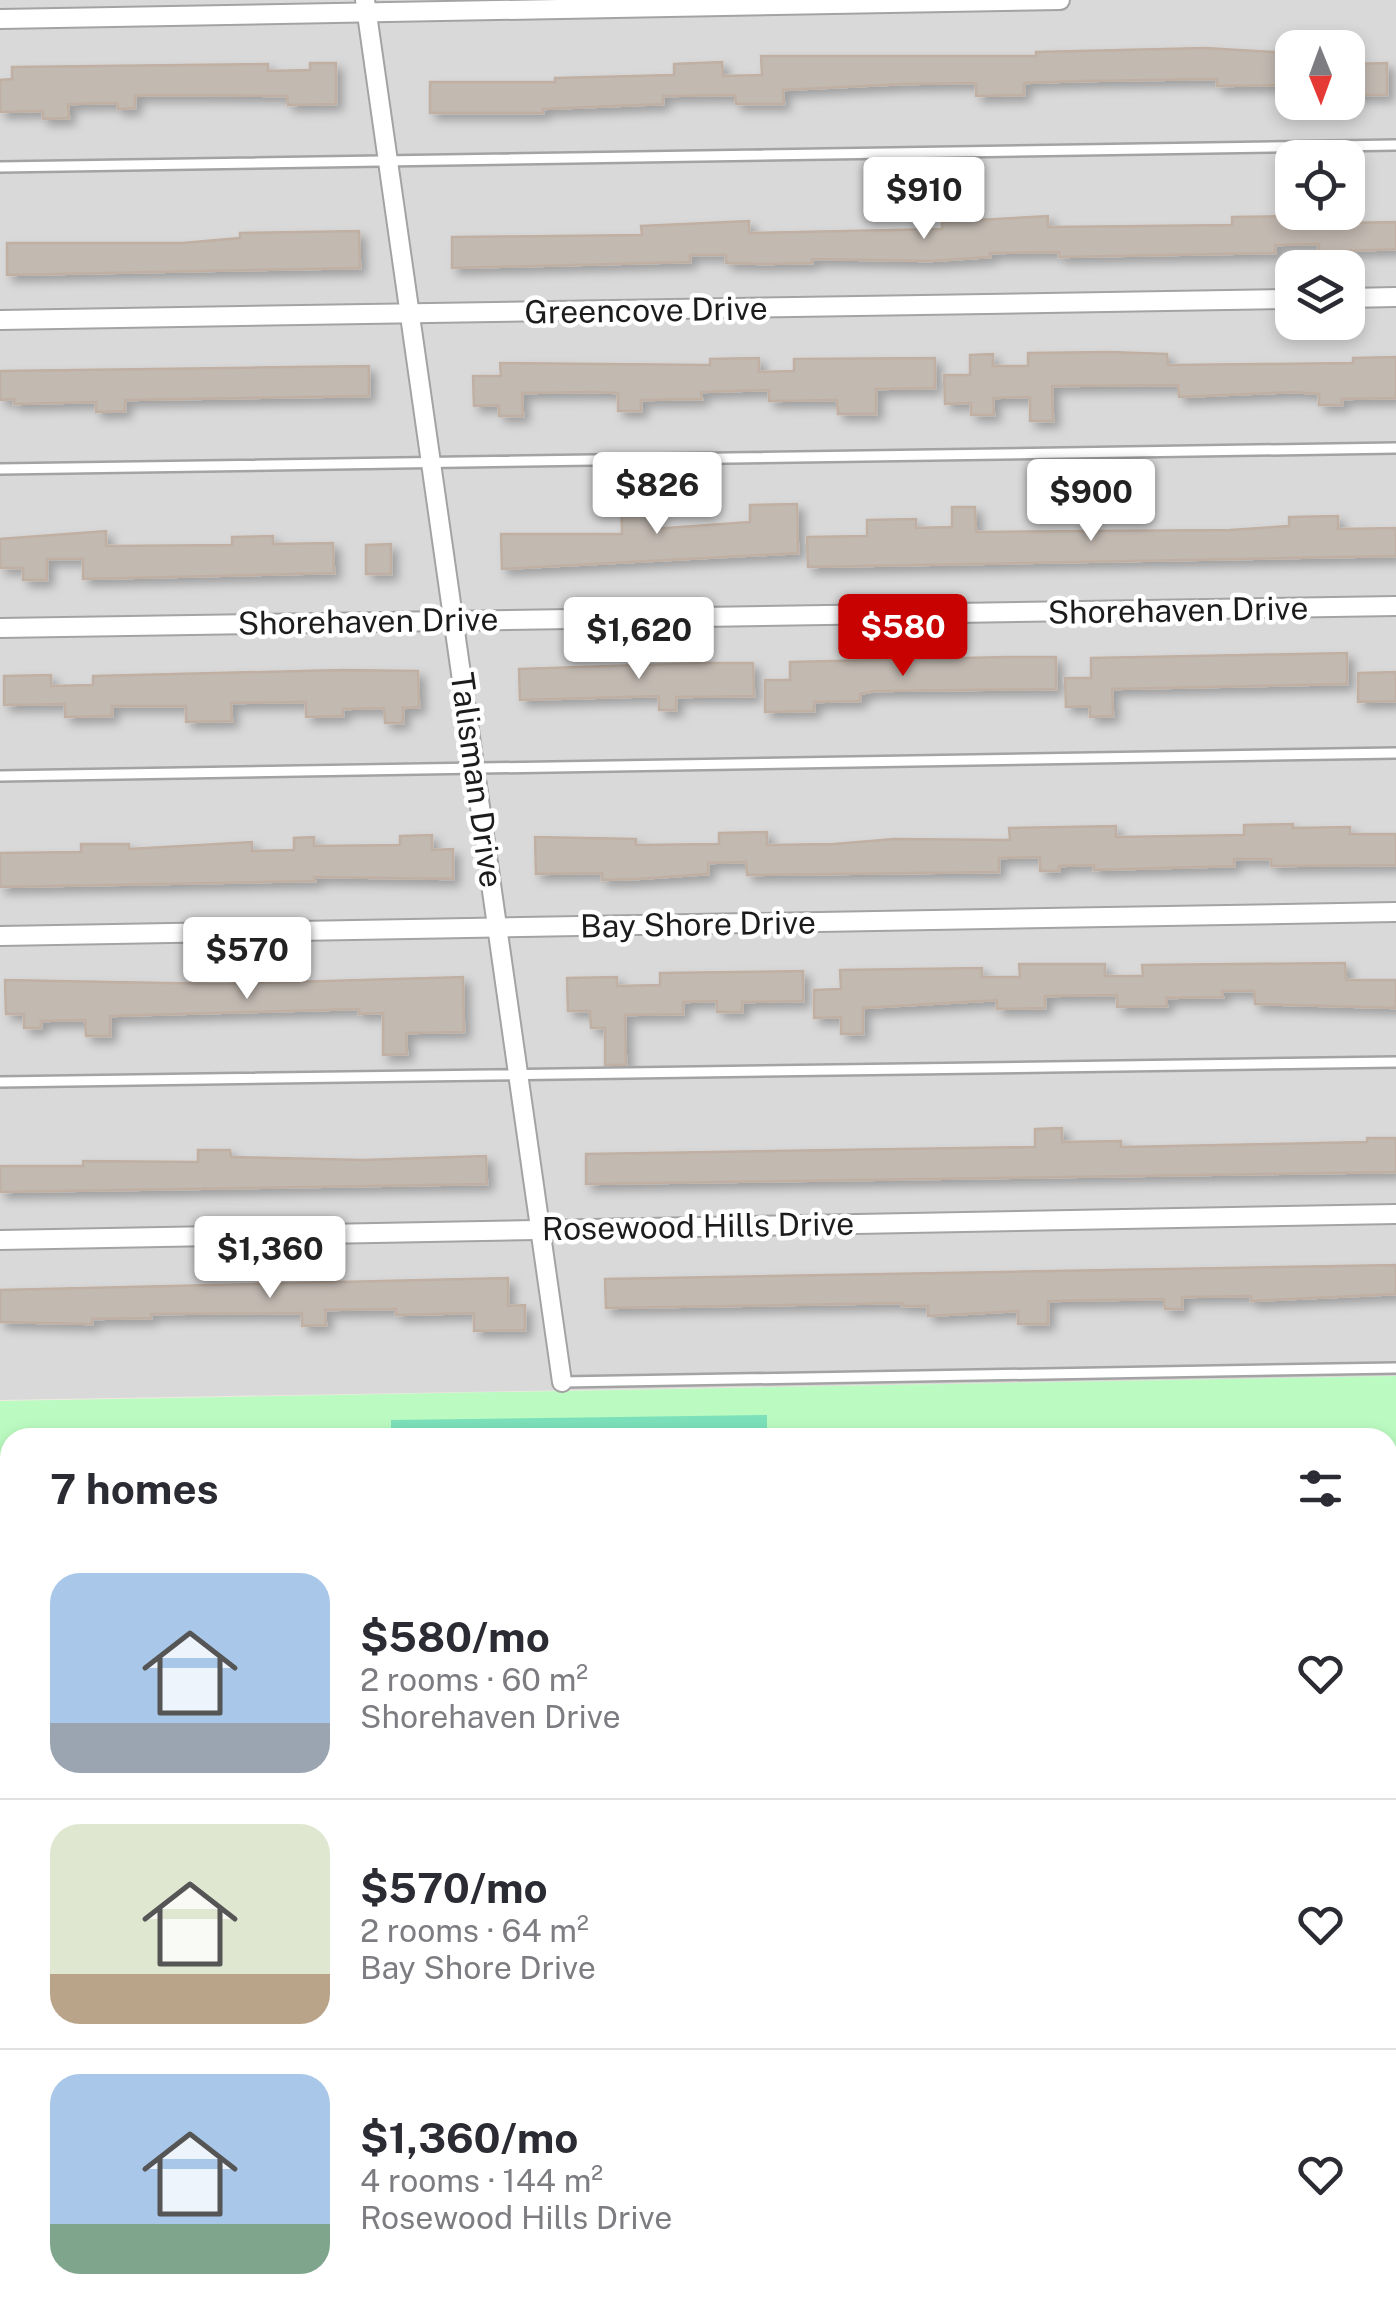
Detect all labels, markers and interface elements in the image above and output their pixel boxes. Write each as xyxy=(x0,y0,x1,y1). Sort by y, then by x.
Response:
north arrow xyxy=(1275,30,1365,120)
map controls xyxy=(1275,30,1365,340)
button: locate xyxy=(1275,140,1365,230)
pin: $910 xyxy=(865,157,983,242)
text: $910 xyxy=(885,171,963,208)
button: layers xyxy=(1275,250,1365,340)
street label: Greencove Drive xyxy=(524,289,768,331)
pin: $826 xyxy=(598,452,716,537)
pin: $900 xyxy=(1032,459,1150,544)
text: $826 xyxy=(615,466,699,503)
text: $900 xyxy=(1049,473,1133,510)
street label: Shorehaven Drive xyxy=(1047,589,1309,631)
pin: $580 xyxy=(844,594,962,679)
pin: $1,620 xyxy=(558,597,720,682)
street label: Shorehaven Drive xyxy=(237,600,499,642)
text: $580 xyxy=(860,608,946,645)
text: $1,620 xyxy=(586,611,692,648)
street label: Talisman Drive xyxy=(444,670,510,890)
street label: Bay Shore Drive xyxy=(580,903,816,945)
pin: $570 xyxy=(188,917,306,1002)
text: $570 xyxy=(205,931,289,968)
street label: Rosewood Hills Drive xyxy=(541,1205,855,1247)
pin: $1,360 xyxy=(189,1216,351,1301)
text: $1,360 xyxy=(216,1230,324,1267)
icon: filters xyxy=(1293,1461,1348,1516)
text: 7 homes xyxy=(50,1464,219,1513)
text: $580/mo xyxy=(360,1612,550,1661)
icon: home xyxy=(130,1613,250,1733)
icon: heart xyxy=(1293,1646,1348,1701)
text: 2 rooms · 60 m² xyxy=(360,1661,588,1698)
text: Shorehaven Drive xyxy=(360,1698,621,1735)
text: $570/mo xyxy=(360,1863,548,1912)
icon: home xyxy=(130,1864,250,1984)
icon: heart xyxy=(1293,1897,1348,1952)
text: 2 rooms · 64 m² xyxy=(360,1912,589,1949)
text: Bay Shore Drive xyxy=(360,1949,596,1986)
text: $1,360/mo xyxy=(360,2113,578,2162)
icon: home xyxy=(130,2114,250,2234)
icon: heart xyxy=(1293,2147,1348,2202)
text: 4 rooms · 144 m² xyxy=(360,2162,603,2199)
text: Rosewood Hills Drive xyxy=(360,2199,672,2236)

